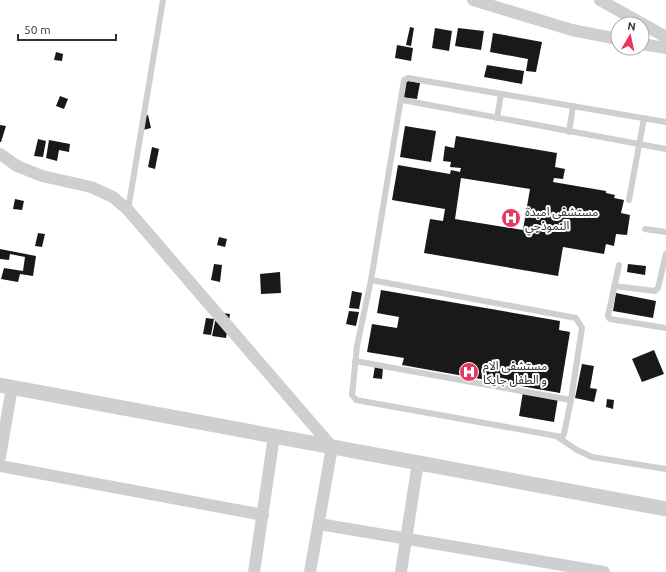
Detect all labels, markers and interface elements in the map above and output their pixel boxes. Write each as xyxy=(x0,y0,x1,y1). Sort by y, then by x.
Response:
scale bar xyxy=(18,16,116,42)
north arrow xyxy=(610,16,650,56)
text: N xyxy=(627,20,637,33)
text: 50 m xyxy=(24,23,51,36)
place label: مستشفى امبدة النموذجي xyxy=(525,205,598,235)
hospital icon: مستشفى امبدة النموذجي xyxy=(500,207,522,229)
place label: مستشفى الام و الطفل جايكا xyxy=(483,359,547,387)
hospital icon: مستشفى الام و الطفل جايكا xyxy=(458,361,480,383)

